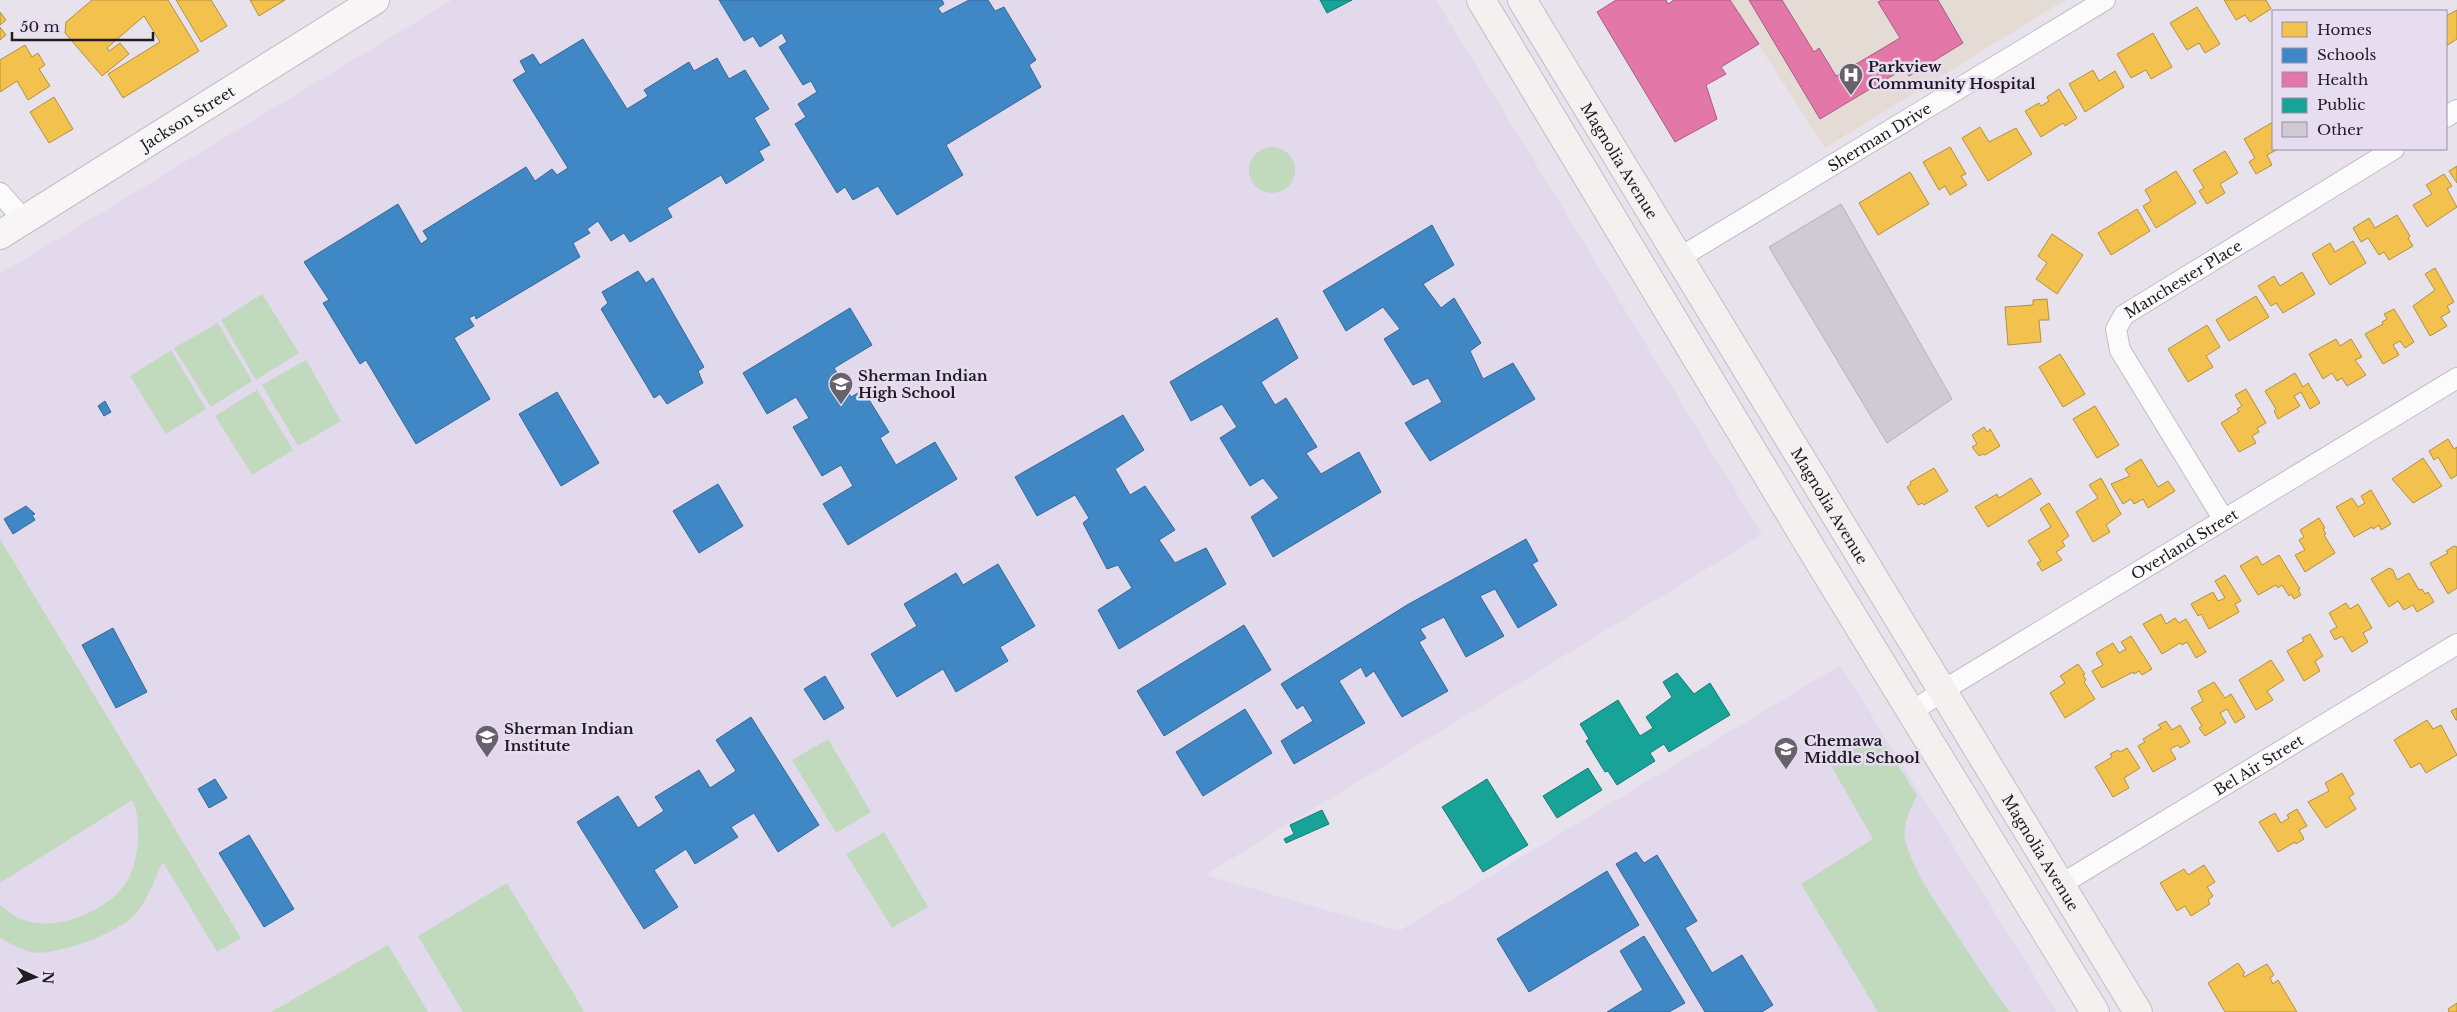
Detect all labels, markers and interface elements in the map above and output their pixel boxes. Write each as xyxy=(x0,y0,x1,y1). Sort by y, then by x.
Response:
scale bar xyxy=(12,10,154,42)
legend xyxy=(2272,10,2447,150)
text: 50 m xyxy=(20,17,60,36)
text: Homes xyxy=(2317,20,2372,39)
text: Schools xyxy=(2317,45,2377,64)
place label: Parkview Community Hospital xyxy=(1868,57,2036,93)
hospital icon: Parkview Community Hospital xyxy=(1838,62,1864,96)
text: Health xyxy=(2317,70,2368,89)
street label: Jackson Street xyxy=(135,81,238,155)
text: Public xyxy=(2317,95,2365,114)
street label: Sherman Drive xyxy=(1824,98,1934,175)
street label: Magnolia Avenue xyxy=(1577,99,1662,222)
text: Other xyxy=(2317,120,2364,139)
street label: Manchester Place xyxy=(2121,235,2245,322)
place label: Sherman Indian High School xyxy=(858,366,988,402)
school or university icon: Sherman Indian High School xyxy=(828,371,854,405)
street label: Magnolia Avenue xyxy=(1787,444,1872,567)
street label: Overland Street xyxy=(2127,504,2241,584)
place label: Sherman Indian Institute xyxy=(504,719,634,755)
school or university icon: Sherman Indian Institute xyxy=(474,724,500,758)
street label: Bel Air Street xyxy=(2210,730,2307,799)
place label: Chemawa Middle School xyxy=(1804,731,1920,767)
school or university icon: Chemawa Middle School xyxy=(1773,736,1799,770)
street label: Magnolia Avenue xyxy=(1998,791,2084,914)
north arrow xyxy=(10,952,60,1002)
text: N xyxy=(39,971,57,985)

